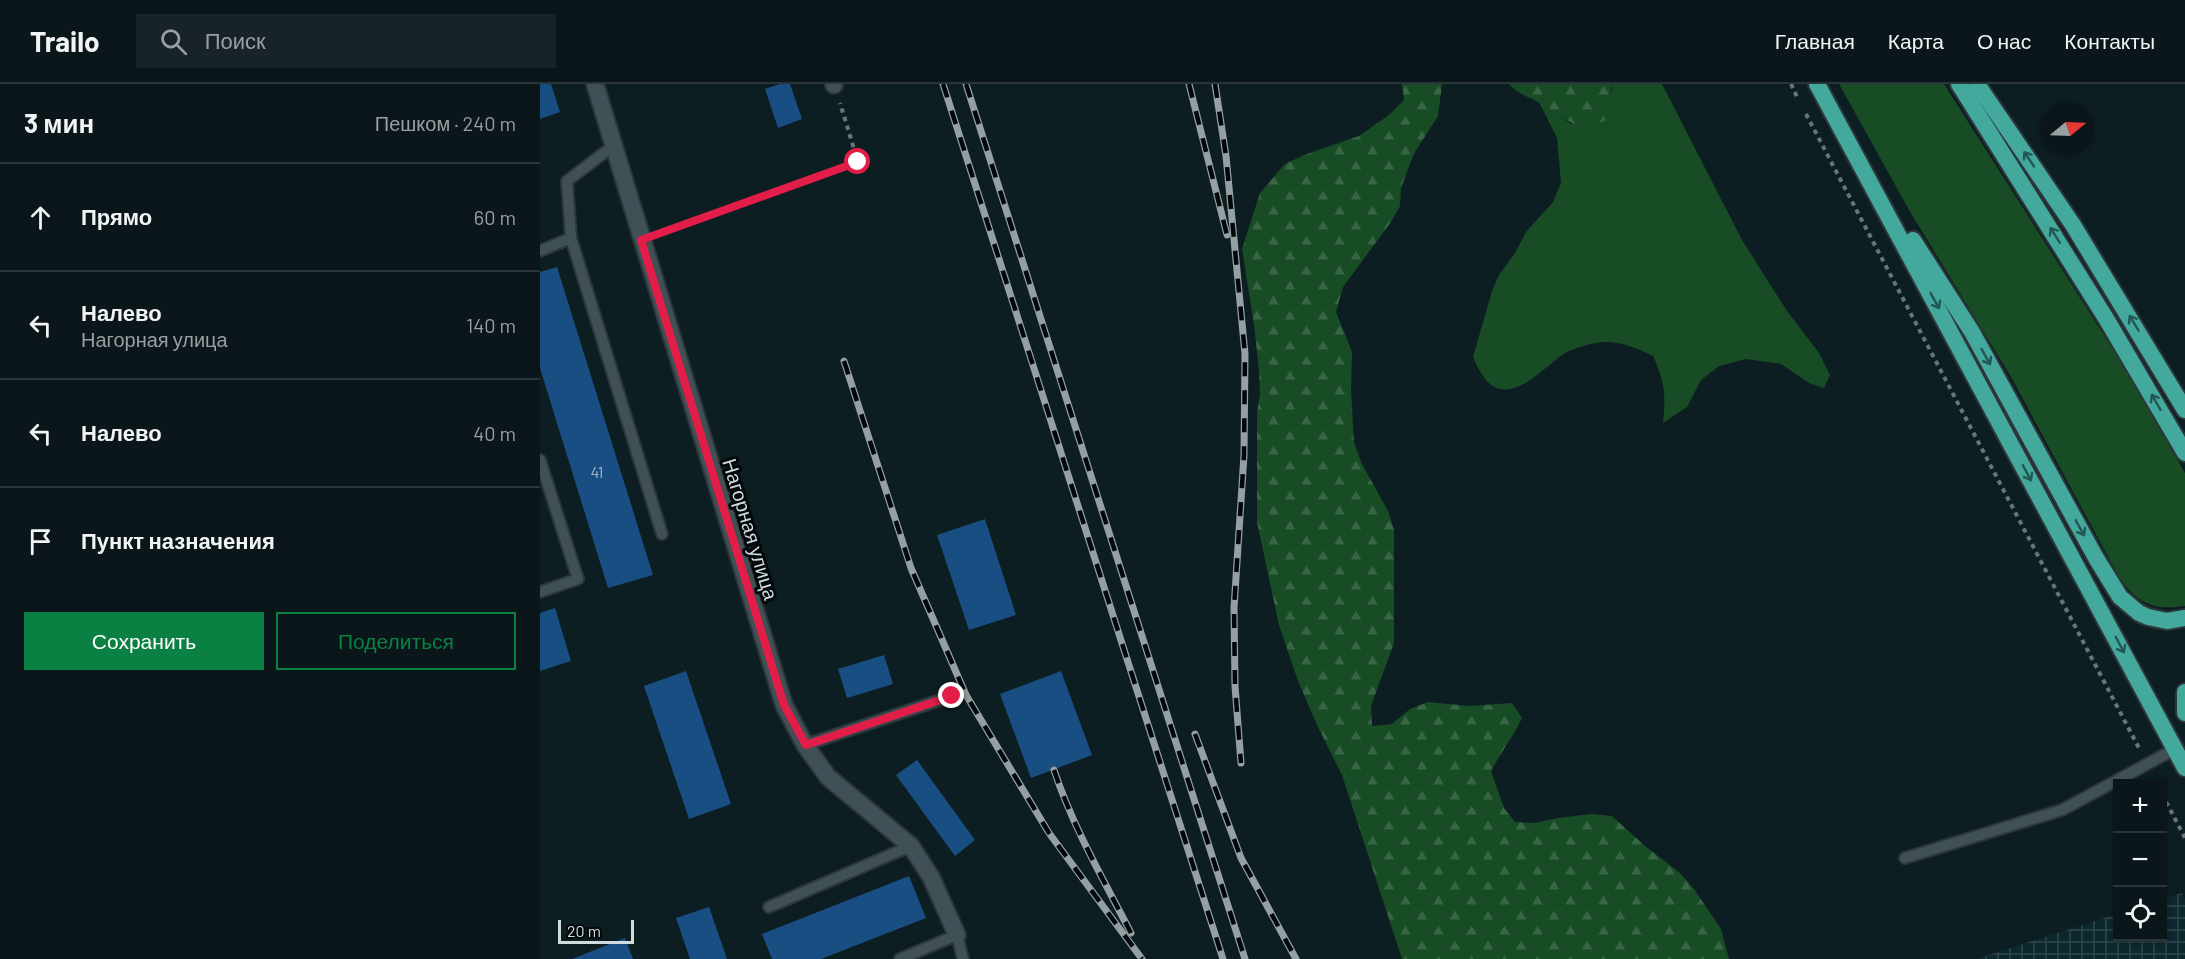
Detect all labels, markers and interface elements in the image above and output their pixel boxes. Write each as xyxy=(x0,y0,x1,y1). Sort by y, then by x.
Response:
search box xyxy=(136,14,556,68)
text: Trailo xyxy=(30,24,100,58)
icon: search xyxy=(157,25,190,58)
text: Поиск xyxy=(205,27,266,53)
text: Главная xyxy=(1775,28,1855,53)
text: Карта xyxy=(1888,28,1944,53)
text: О нас xyxy=(1977,28,2031,53)
text: Контакты xyxy=(2064,28,2155,53)
north arrow xyxy=(2041,102,2095,156)
text: 3 мин xyxy=(24,107,94,138)
text: Пешком · 240 m xyxy=(375,111,516,135)
route start xyxy=(844,148,870,174)
one-way arrow xyxy=(2023,151,2035,168)
icon: ahead xyxy=(24,201,57,234)
text: Прямо xyxy=(81,203,152,229)
text: 60 m xyxy=(474,205,516,229)
one-way arrow xyxy=(2048,227,2060,244)
one-way arrow xyxy=(1930,292,1941,310)
text: Налево xyxy=(81,299,162,325)
icon: left xyxy=(24,309,57,342)
text: 140 m xyxy=(466,313,516,337)
one-way arrow xyxy=(2127,315,2139,332)
text: Нагорная улица xyxy=(81,327,228,351)
one-way arrow xyxy=(1980,348,1992,365)
one-way arrow xyxy=(2149,394,2161,411)
icon: left xyxy=(24,417,57,450)
text: Налево xyxy=(81,419,162,445)
text: 40 m xyxy=(473,421,516,445)
street label: Нагорная улица xyxy=(718,455,784,603)
house number: 41 xyxy=(591,462,603,481)
one-way arrow xyxy=(2021,464,2033,481)
one-way arrow xyxy=(2075,519,2086,537)
icon: arrive xyxy=(24,525,57,558)
text: Пункт назначения xyxy=(81,527,275,553)
button: Сохранить xyxy=(24,612,264,670)
button: Поделиться xyxy=(276,612,516,670)
one-way arrow xyxy=(2114,636,2126,653)
route end xyxy=(938,682,964,708)
map controls xyxy=(2113,779,2167,941)
button: + xyxy=(2113,779,2167,833)
button: − xyxy=(2113,833,2167,887)
button: locate xyxy=(2113,887,2167,941)
scale bar xyxy=(558,917,634,944)
text: 20 m xyxy=(567,921,601,940)

